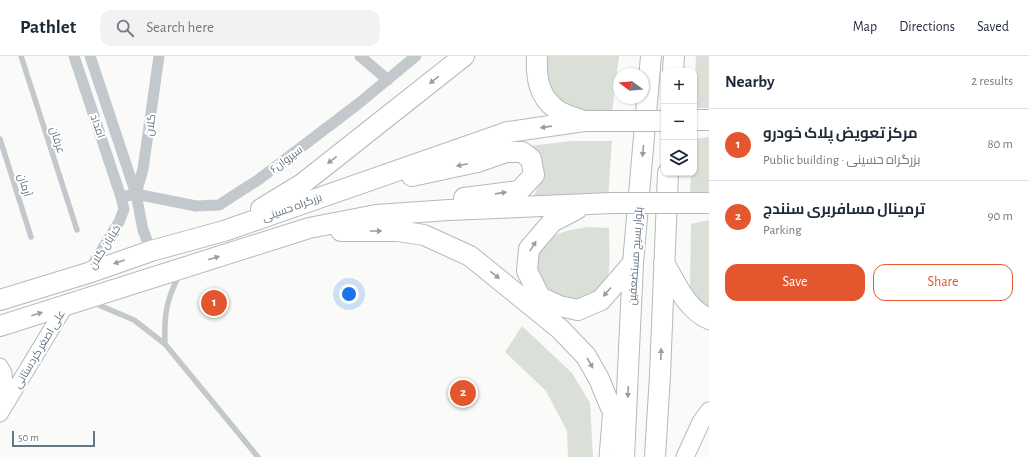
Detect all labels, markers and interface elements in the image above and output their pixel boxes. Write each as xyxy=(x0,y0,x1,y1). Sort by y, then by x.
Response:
search box xyxy=(100,10,380,46)
icon: search xyxy=(114,17,136,39)
text: Pathlet xyxy=(20,18,76,37)
text: Search here xyxy=(146,20,214,35)
text: Map xyxy=(853,20,877,34)
text: Directions xyxy=(899,20,955,34)
text: Saved xyxy=(977,20,1009,34)
north arrow xyxy=(613,68,649,104)
map controls xyxy=(661,68,697,176)
button: + xyxy=(661,68,697,104)
text: Nearby xyxy=(725,73,775,90)
text: 2 results xyxy=(971,75,1013,88)
one-way arrow xyxy=(428,76,439,85)
button: − xyxy=(661,104,697,140)
street label: امداد xyxy=(88,113,107,139)
street label: گلان xyxy=(144,113,158,137)
one-way arrow xyxy=(540,124,552,130)
street label: عرفان xyxy=(47,126,67,155)
text: مرکز تعویض پلاک خودرو xyxy=(763,126,918,141)
text: 1 xyxy=(736,138,740,151)
text: 80 m xyxy=(987,138,1013,151)
button: layers xyxy=(661,140,697,176)
street label: سیروان۶ xyxy=(268,144,305,176)
one-way arrow xyxy=(639,145,646,157)
text: Public building · بزرگراه حسینی xyxy=(763,154,921,167)
one-way arrow xyxy=(326,156,337,165)
one-way arrow xyxy=(456,163,468,169)
street label: آرمان xyxy=(15,172,34,198)
one-way arrow xyxy=(495,190,507,196)
street label: بزرگراه حسینی xyxy=(261,192,324,224)
text: ترمینال مسافربری سنندج xyxy=(763,202,925,217)
street label: بلوار بسیج مستضعفین xyxy=(627,206,646,306)
text: 2 xyxy=(735,210,741,223)
text: 90 m xyxy=(987,210,1013,223)
street label: خیابان گلان xyxy=(86,223,123,272)
text: Parking xyxy=(763,224,802,237)
one-way arrow xyxy=(370,227,382,234)
one-way arrow xyxy=(529,241,536,252)
one-way arrow xyxy=(209,255,221,261)
one-way arrow xyxy=(113,260,125,266)
button: Save xyxy=(725,264,865,301)
button: Share xyxy=(873,264,1013,301)
one-way arrow xyxy=(489,271,500,279)
your location xyxy=(339,284,359,304)
one-way arrow xyxy=(603,287,612,298)
pin: 1 xyxy=(201,288,227,318)
street label: علی اصغر کردستانی xyxy=(12,308,68,391)
one-way arrow xyxy=(31,311,43,317)
one-way arrow xyxy=(658,347,664,360)
one-way arrow xyxy=(586,357,593,369)
pin: 2 xyxy=(450,378,476,408)
one-way arrow xyxy=(624,386,631,398)
scale bar xyxy=(12,429,95,448)
text: 50 m xyxy=(18,432,39,443)

